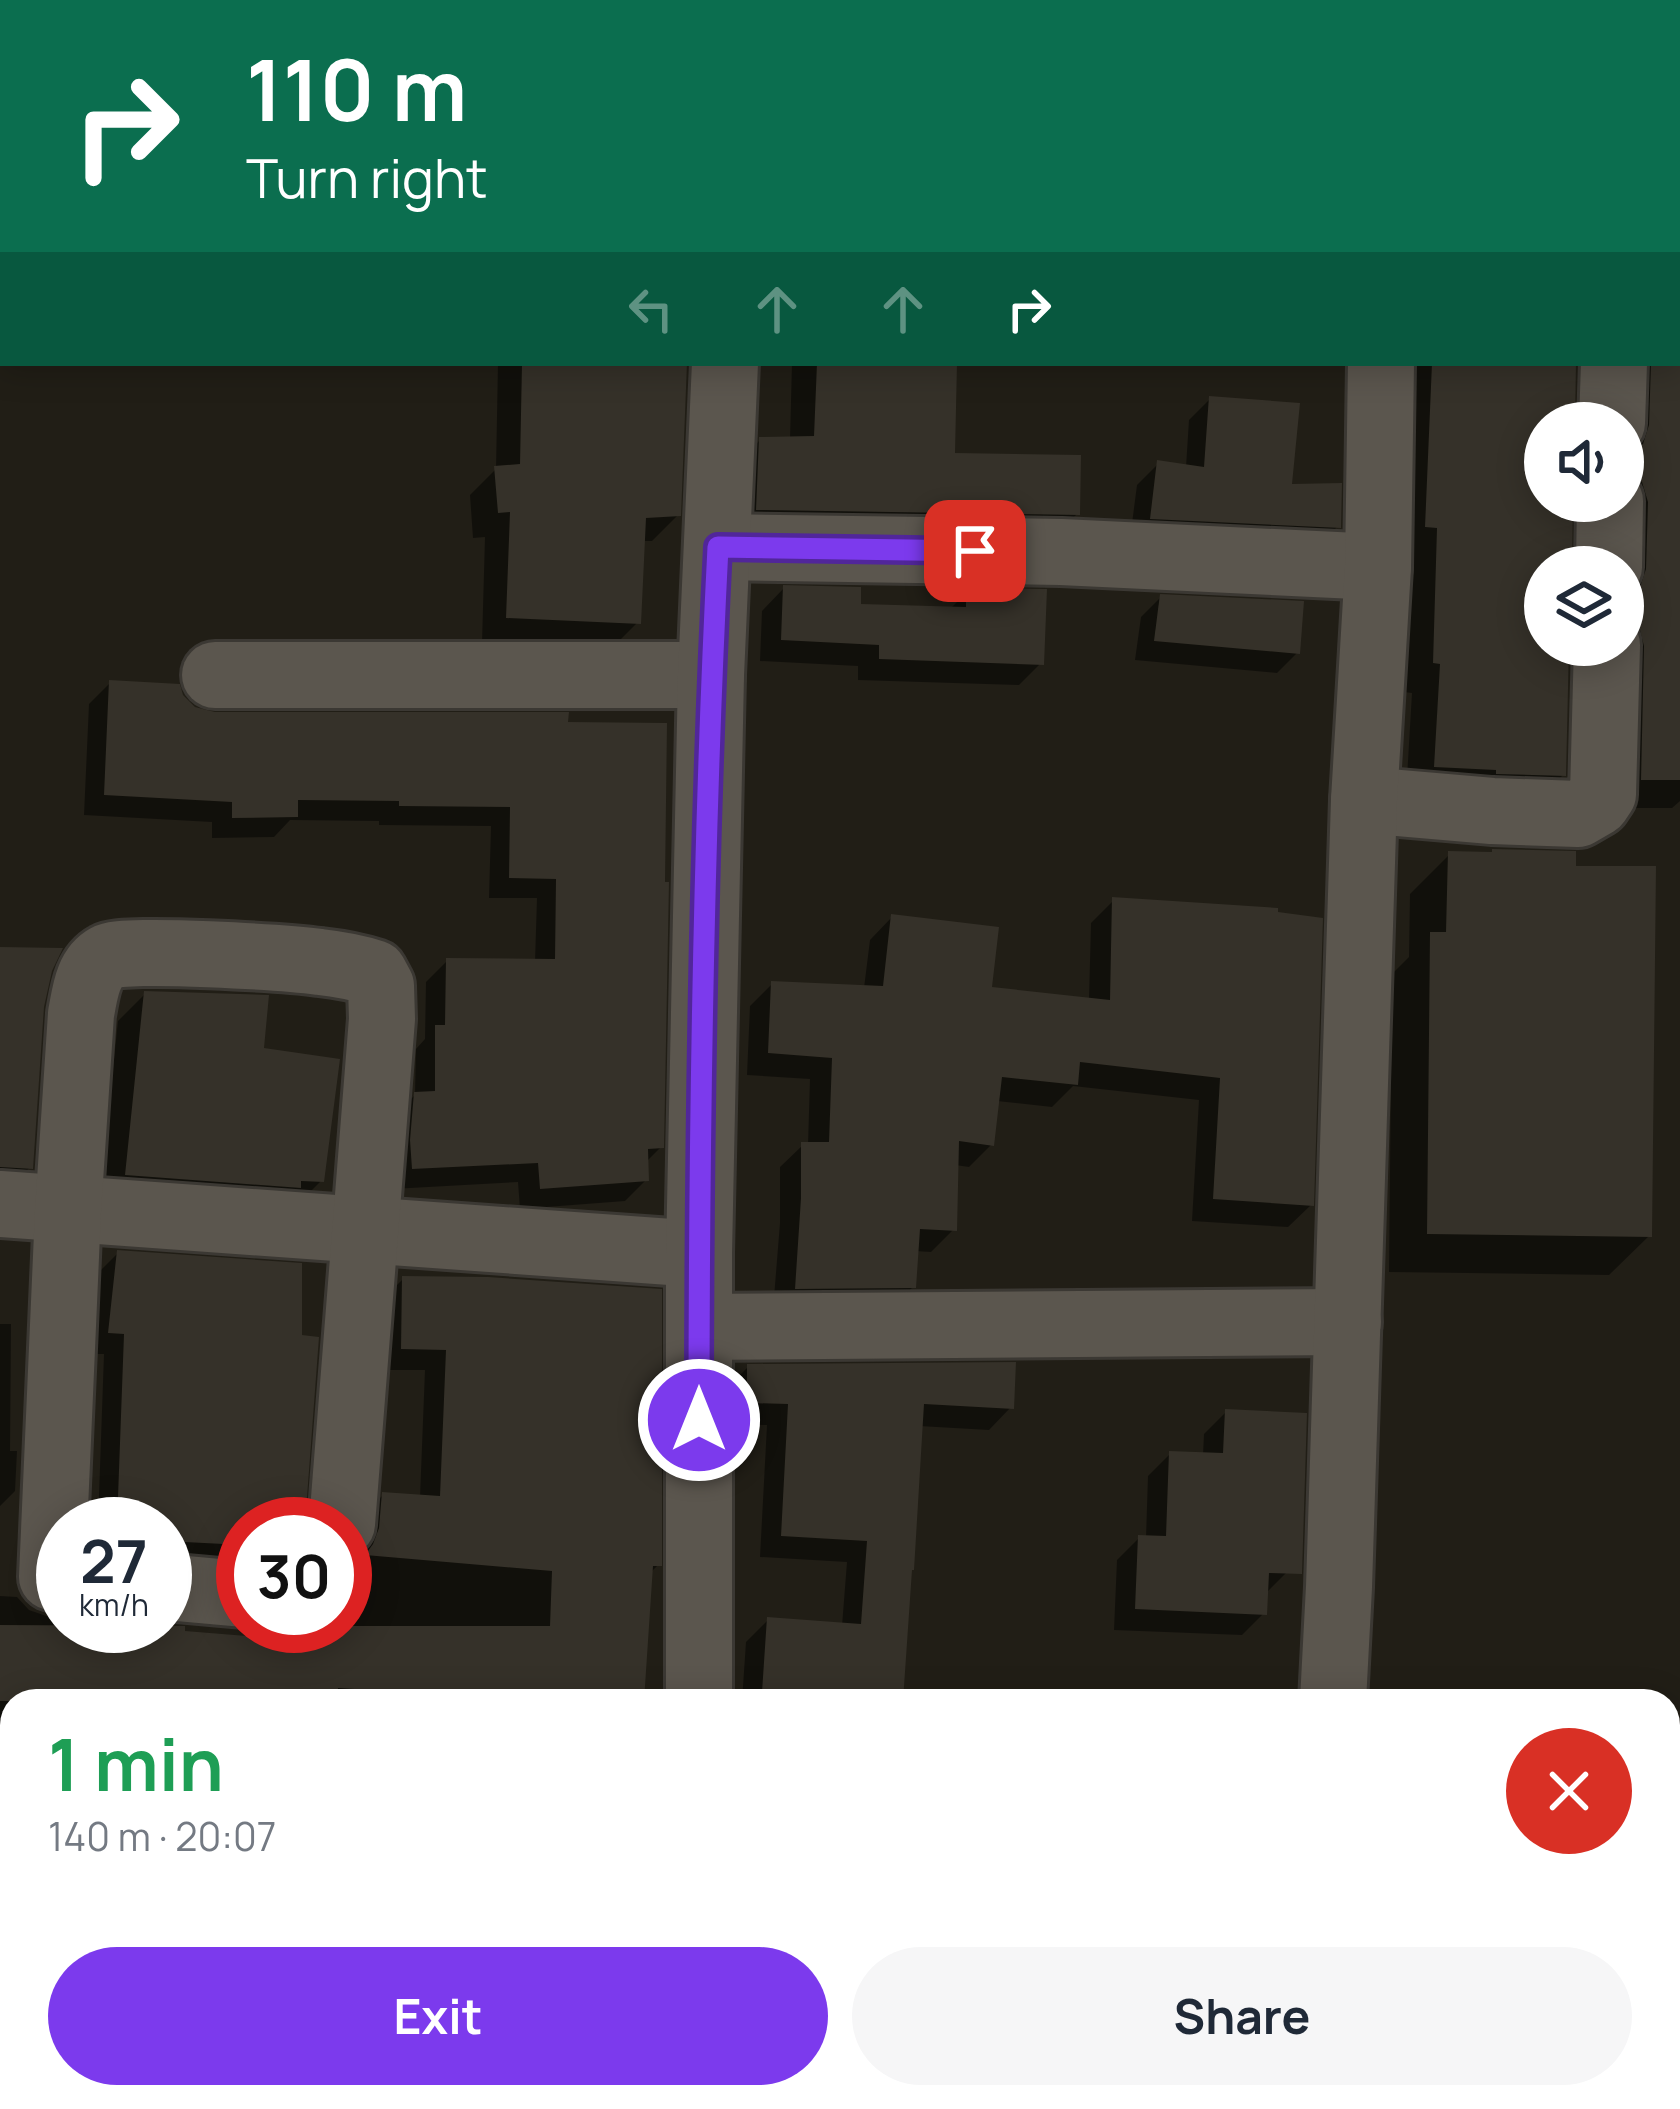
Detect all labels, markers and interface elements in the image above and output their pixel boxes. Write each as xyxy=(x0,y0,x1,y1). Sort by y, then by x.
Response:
text: 110 m xyxy=(246,31,467,146)
icon: right xyxy=(48,48,204,204)
text: Turn right xyxy=(246,140,488,214)
icon: left xyxy=(618,276,684,342)
icon: ahead xyxy=(744,276,810,342)
icon: ahead xyxy=(870,276,936,342)
icon: right xyxy=(996,276,1062,342)
map controls xyxy=(1524,402,1644,666)
button: sound xyxy=(1524,402,1644,522)
pin xyxy=(924,500,1026,602)
icon: arrive xyxy=(942,518,1008,584)
button: layers xyxy=(1524,546,1644,666)
position arrow xyxy=(636,1357,762,1483)
speed limit sign: 30 xyxy=(216,1497,372,1653)
text: 27 xyxy=(80,1519,148,1601)
text: km/h xyxy=(79,1584,149,1625)
text: 1 min xyxy=(48,1714,224,1813)
button: close xyxy=(1506,1728,1632,1854)
text: 140 m · 20:07 xyxy=(48,1809,276,1863)
button: Exit xyxy=(48,1947,828,2085)
button: Share xyxy=(852,1947,1632,2085)

